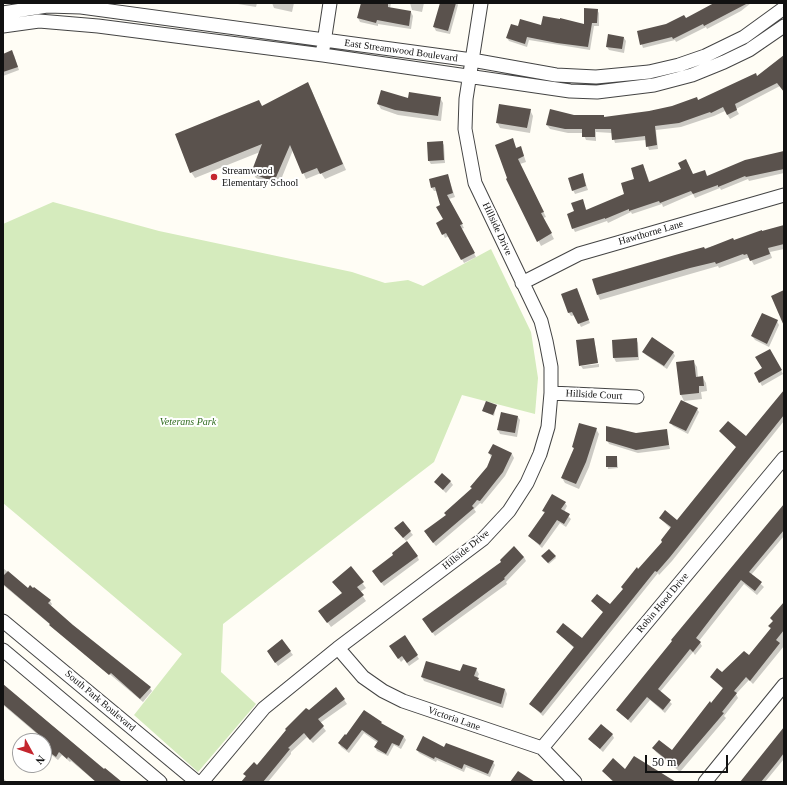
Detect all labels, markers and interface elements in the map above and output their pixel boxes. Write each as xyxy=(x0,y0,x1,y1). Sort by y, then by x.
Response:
street label: East Streamwood Boulevard xyxy=(344,37,458,65)
place label: Streamwood Elementary School xyxy=(222,165,298,188)
marker: Streamwood Elementary School xyxy=(209,172,219,182)
street label: Hillside Drive xyxy=(480,201,514,257)
street label: Hawthorne Lane xyxy=(617,218,685,248)
street label: Hillside Court xyxy=(565,388,623,402)
park label: Veterans Park xyxy=(160,416,216,428)
street label: Hillside Drive xyxy=(440,527,492,573)
street label: Robin Hood Drive xyxy=(634,571,692,635)
street label: South Park Boulevard xyxy=(62,668,138,734)
street label: Victoria Lane xyxy=(426,704,482,734)
north arrow xyxy=(12,733,52,773)
scale bar xyxy=(647,747,730,773)
text: N xyxy=(33,753,48,767)
text: 50 m xyxy=(652,755,676,769)

